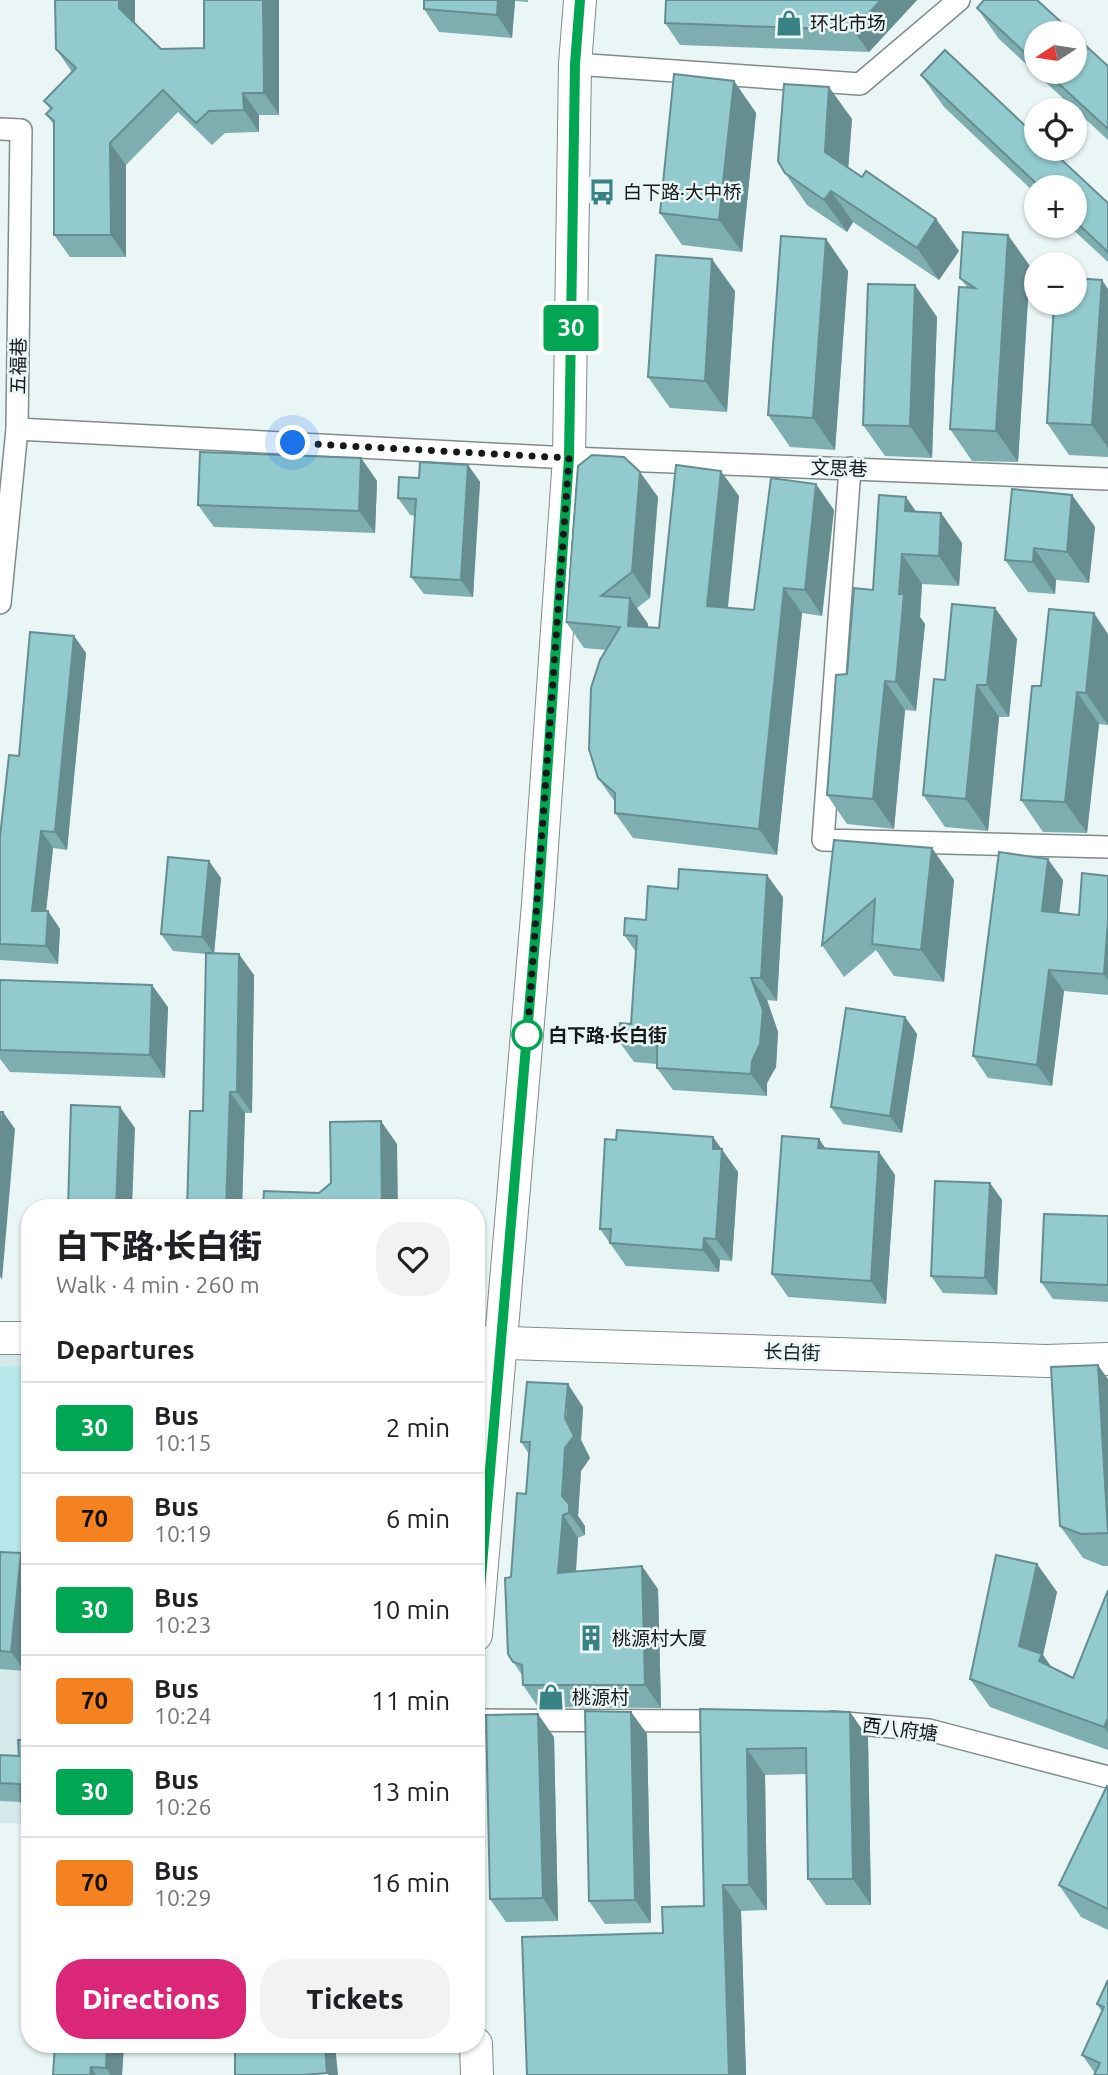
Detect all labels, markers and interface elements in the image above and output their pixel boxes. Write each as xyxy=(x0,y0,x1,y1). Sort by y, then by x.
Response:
shop icon: 环北市场 xyxy=(774,8,804,38)
place label: 环北市场 xyxy=(810,12,886,34)
north arrow xyxy=(1024,21,1087,84)
map controls xyxy=(1024,21,1087,315)
button: locate xyxy=(1024,98,1087,161)
button: + xyxy=(1024,175,1087,238)
bus stop icon: 白下路·大中桥 xyxy=(587,177,617,207)
place label: 白下路·大中桥 xyxy=(623,181,742,203)
button: − xyxy=(1024,252,1087,315)
line badge: 30 xyxy=(540,305,602,351)
text: 30 xyxy=(557,314,585,341)
street label: 五福巷 xyxy=(7,337,29,395)
your location xyxy=(275,425,310,460)
street label: 文思巷 xyxy=(810,456,868,480)
marker: 白下路·长白街 xyxy=(512,1020,542,1050)
place label: 白下路·长白街 xyxy=(548,1024,667,1046)
button: heart xyxy=(376,1222,450,1296)
text: 白下路·长白街 xyxy=(56,1227,262,1264)
text: Walk · 4 min · 260 m xyxy=(56,1272,260,1297)
text: Departures xyxy=(56,1335,194,1364)
street label: 长白街 xyxy=(763,1340,821,1364)
text: Bus xyxy=(154,1401,199,1430)
text: 2 min xyxy=(386,1413,450,1442)
text: 30 xyxy=(81,1414,108,1441)
text: 10:15 xyxy=(154,1430,212,1455)
text: Bus xyxy=(154,1492,199,1521)
text: 6 min xyxy=(386,1504,450,1533)
text: 70 xyxy=(81,1505,108,1532)
text: 10:19 xyxy=(154,1521,212,1546)
text: Bus xyxy=(154,1583,199,1612)
text: 10 min xyxy=(371,1595,450,1624)
text: 30 xyxy=(81,1596,108,1623)
text: 10:23 xyxy=(154,1612,212,1637)
building icon: 桃源村大厦 xyxy=(576,1623,606,1653)
place label: 桃源村大厦 xyxy=(612,1627,707,1649)
text: Bus xyxy=(154,1674,199,1703)
shop icon: 桃源村 xyxy=(536,1682,566,1712)
text: 11 min xyxy=(371,1686,450,1715)
place label: 桃源村 xyxy=(572,1686,629,1708)
text: 70 xyxy=(81,1687,108,1714)
text: 10:24 xyxy=(154,1703,212,1728)
street label: 西八府塘 xyxy=(861,1713,939,1745)
text: Bus xyxy=(154,1765,199,1794)
text: 13 min xyxy=(371,1777,450,1806)
text: 30 xyxy=(81,1778,108,1805)
text: 10:26 xyxy=(154,1794,212,1819)
text: Bus xyxy=(154,1856,199,1885)
text: 16 min xyxy=(371,1868,450,1897)
text: 70 xyxy=(81,1869,108,1896)
text: 10:29 xyxy=(154,1885,212,1910)
button: Directions xyxy=(56,1959,246,2039)
button: Tickets xyxy=(260,1959,450,2039)

